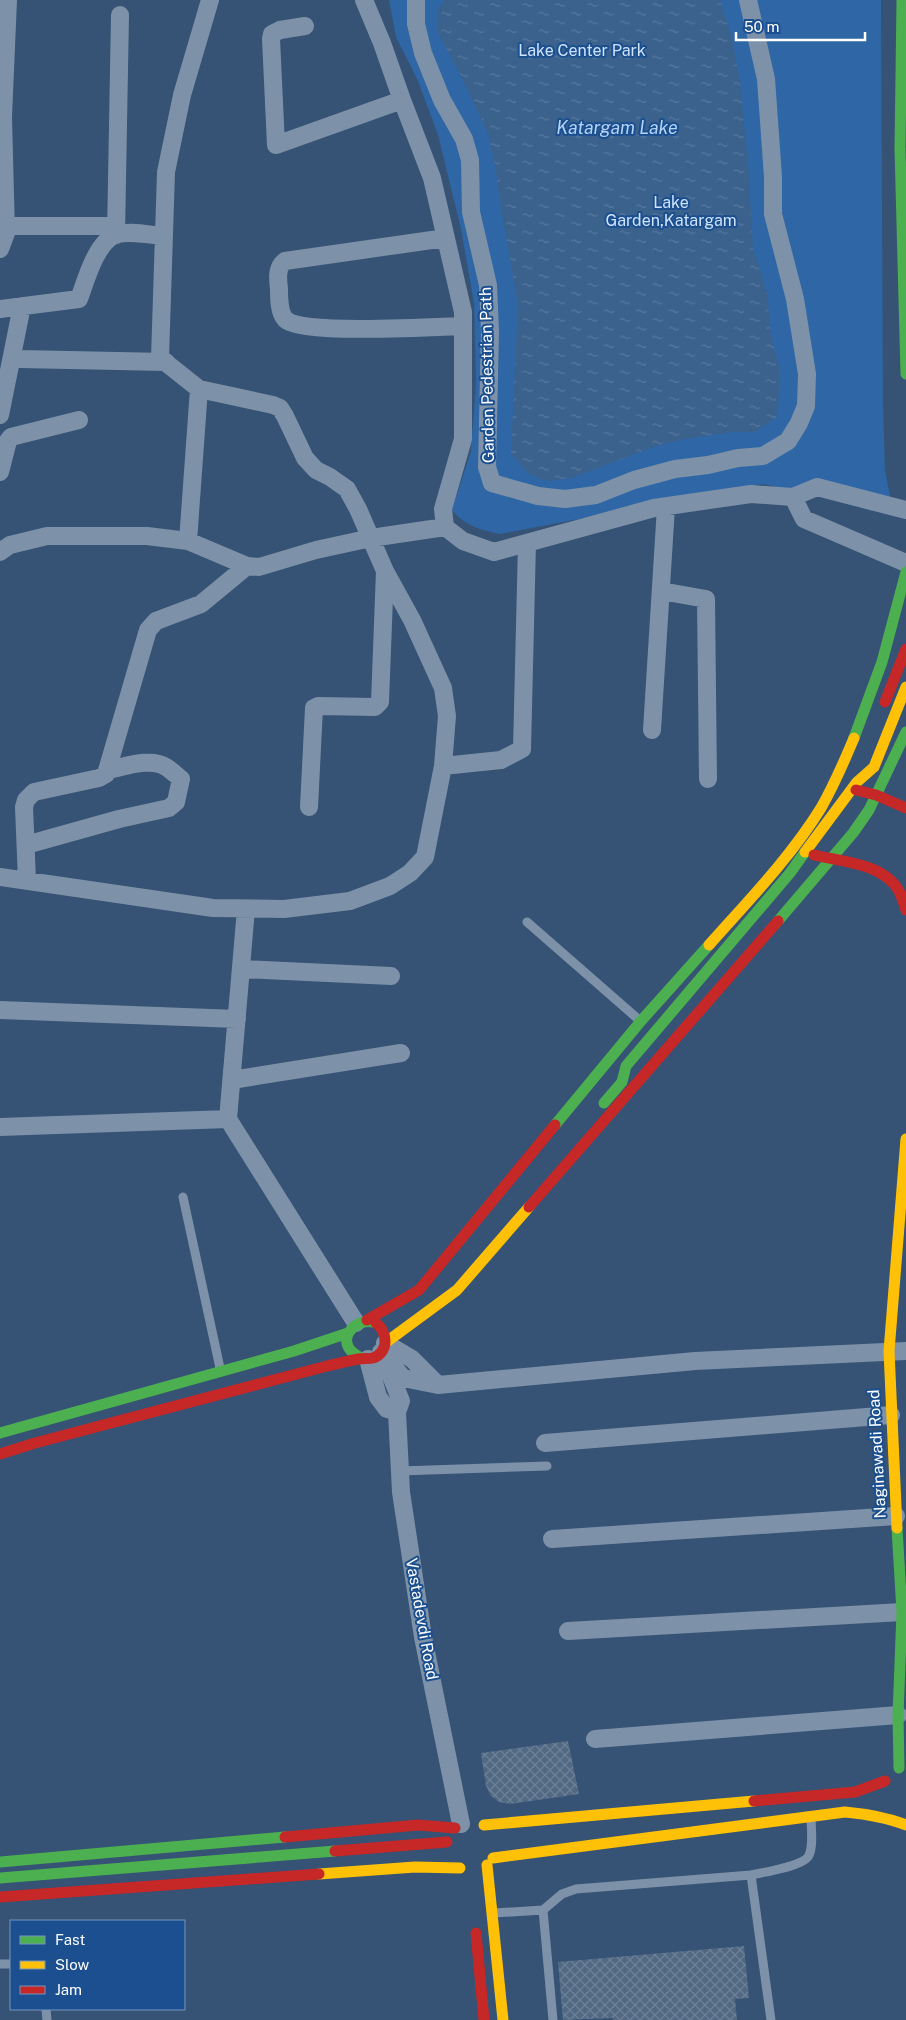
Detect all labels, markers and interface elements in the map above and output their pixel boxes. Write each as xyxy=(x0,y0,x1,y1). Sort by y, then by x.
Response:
scale bar xyxy=(736,10,865,42)
text: 50 m xyxy=(744,18,779,35)
park label: Lake Center Park xyxy=(518,41,646,60)
water label: Katargam Lake xyxy=(556,117,678,138)
park label: Lake Garden,Katargam xyxy=(605,193,737,230)
street label: Garden Pedestrian Path xyxy=(476,287,498,463)
street label: Naginawadi Road xyxy=(864,1389,890,1519)
street label: Vastadevdi Road xyxy=(402,1557,442,1681)
legend xyxy=(10,1920,185,2010)
text: Fast xyxy=(55,1931,85,1948)
text: Slow xyxy=(55,1956,90,1973)
text: Jam xyxy=(55,1981,82,1998)

